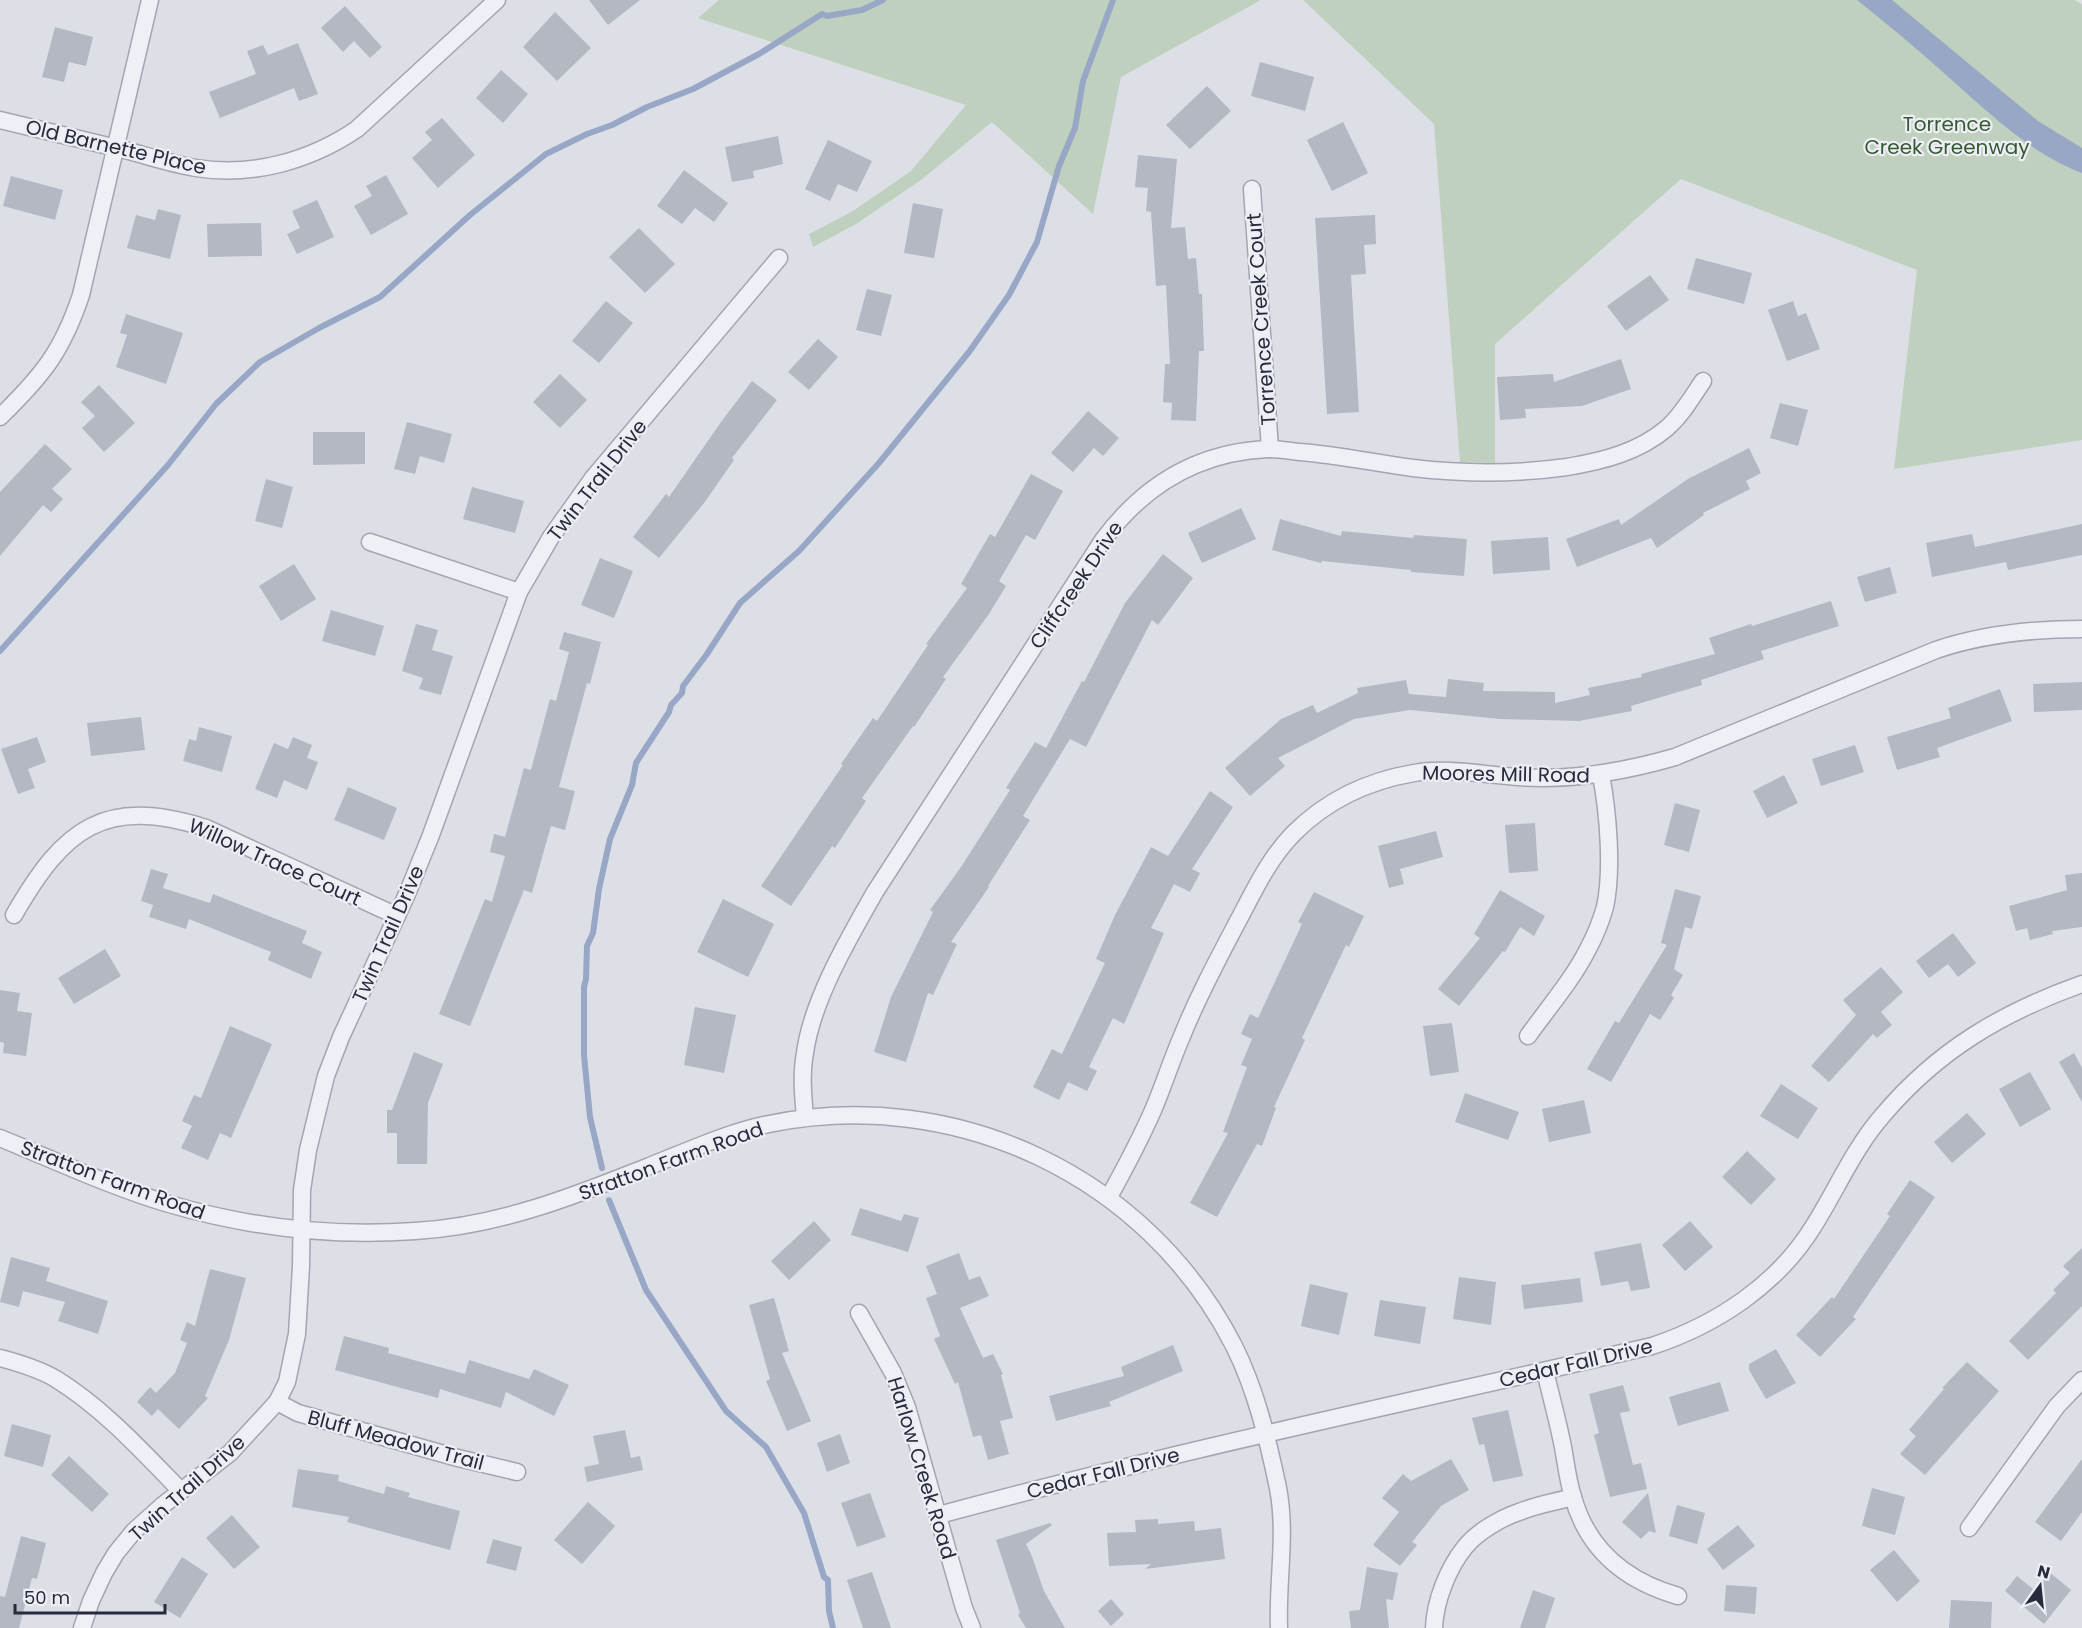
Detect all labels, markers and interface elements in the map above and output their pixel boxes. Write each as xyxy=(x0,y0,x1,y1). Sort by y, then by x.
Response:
park label: Torrence Creek Greenway xyxy=(1864,110,2030,161)
street label: Old Barnette Place xyxy=(23,113,209,181)
street label: Torrence Creek Court xyxy=(1240,212,1282,426)
street label: Twin Trail Drive xyxy=(541,413,653,547)
street label: Cliffcreek Drive xyxy=(1023,516,1129,654)
street label: Moores Mill Road xyxy=(1422,759,1590,789)
street label: Willow Trace Court xyxy=(184,811,366,913)
street label: Twin Trail Drive xyxy=(345,861,431,1007)
street label: Stratton Farm Road xyxy=(575,1115,767,1207)
street label: Stratton Farm Road xyxy=(17,1134,209,1226)
street label: Cedar Fall Drive xyxy=(1497,1332,1655,1394)
street label: Harlow Creek Road xyxy=(881,1373,963,1563)
street label: Bluff Meadow Trail xyxy=(305,1403,487,1477)
street label: Twin Trail Drive xyxy=(123,1428,251,1548)
street label: Cedar Fall Drive xyxy=(1024,1440,1182,1506)
north arrow xyxy=(2010,1556,2070,1616)
text: N xyxy=(2035,1559,2053,1585)
scale bar xyxy=(15,1577,165,1615)
text: 50 m xyxy=(24,1585,70,1610)

